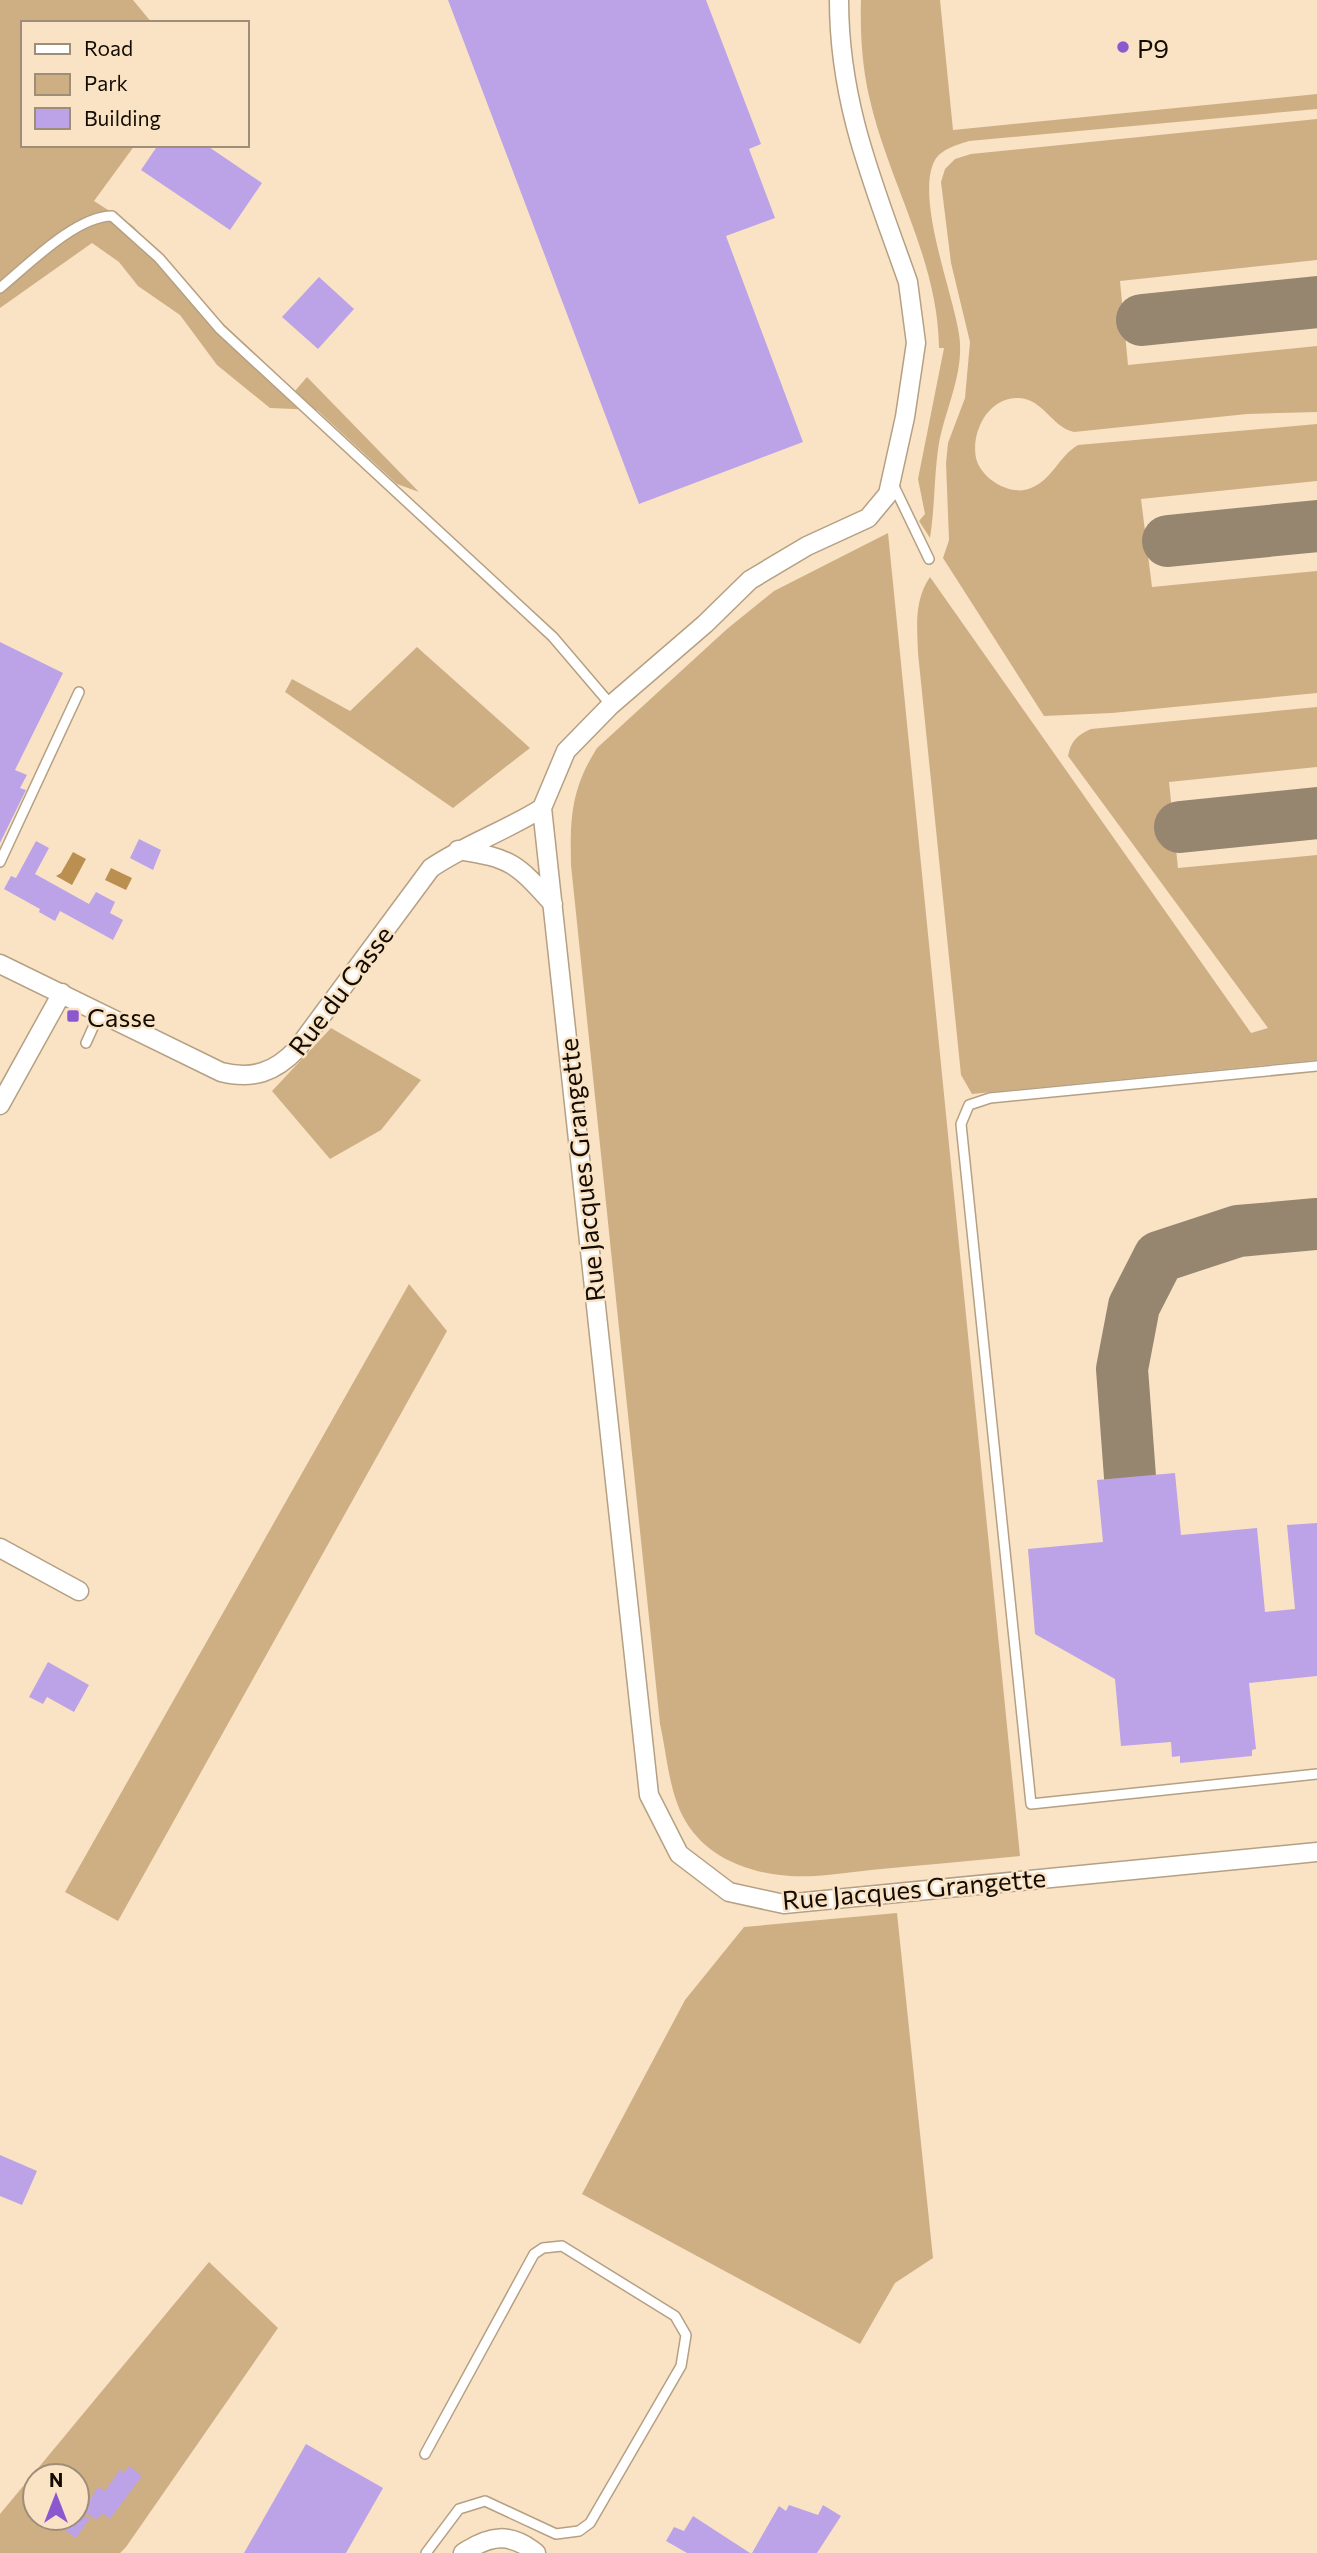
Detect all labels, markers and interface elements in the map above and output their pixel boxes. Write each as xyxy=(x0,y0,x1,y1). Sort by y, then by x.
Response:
legend xyxy=(21,21,248,147)
place label: P9 xyxy=(1137,32,1169,63)
text: Road xyxy=(84,35,133,60)
marker: P9 xyxy=(1115,39,1131,55)
text: Park xyxy=(84,70,128,95)
text: Building xyxy=(84,105,161,130)
street label: Rue du Casse xyxy=(281,919,399,1061)
place label: Casse xyxy=(87,1001,156,1032)
marker: Casse xyxy=(65,1008,81,1024)
street label: Rue Jacques Grangette xyxy=(552,1037,610,1303)
street label: Rue Jacques Grangette xyxy=(781,1861,1047,1915)
north arrow xyxy=(21,2462,91,2532)
text: N xyxy=(49,2468,63,2491)

